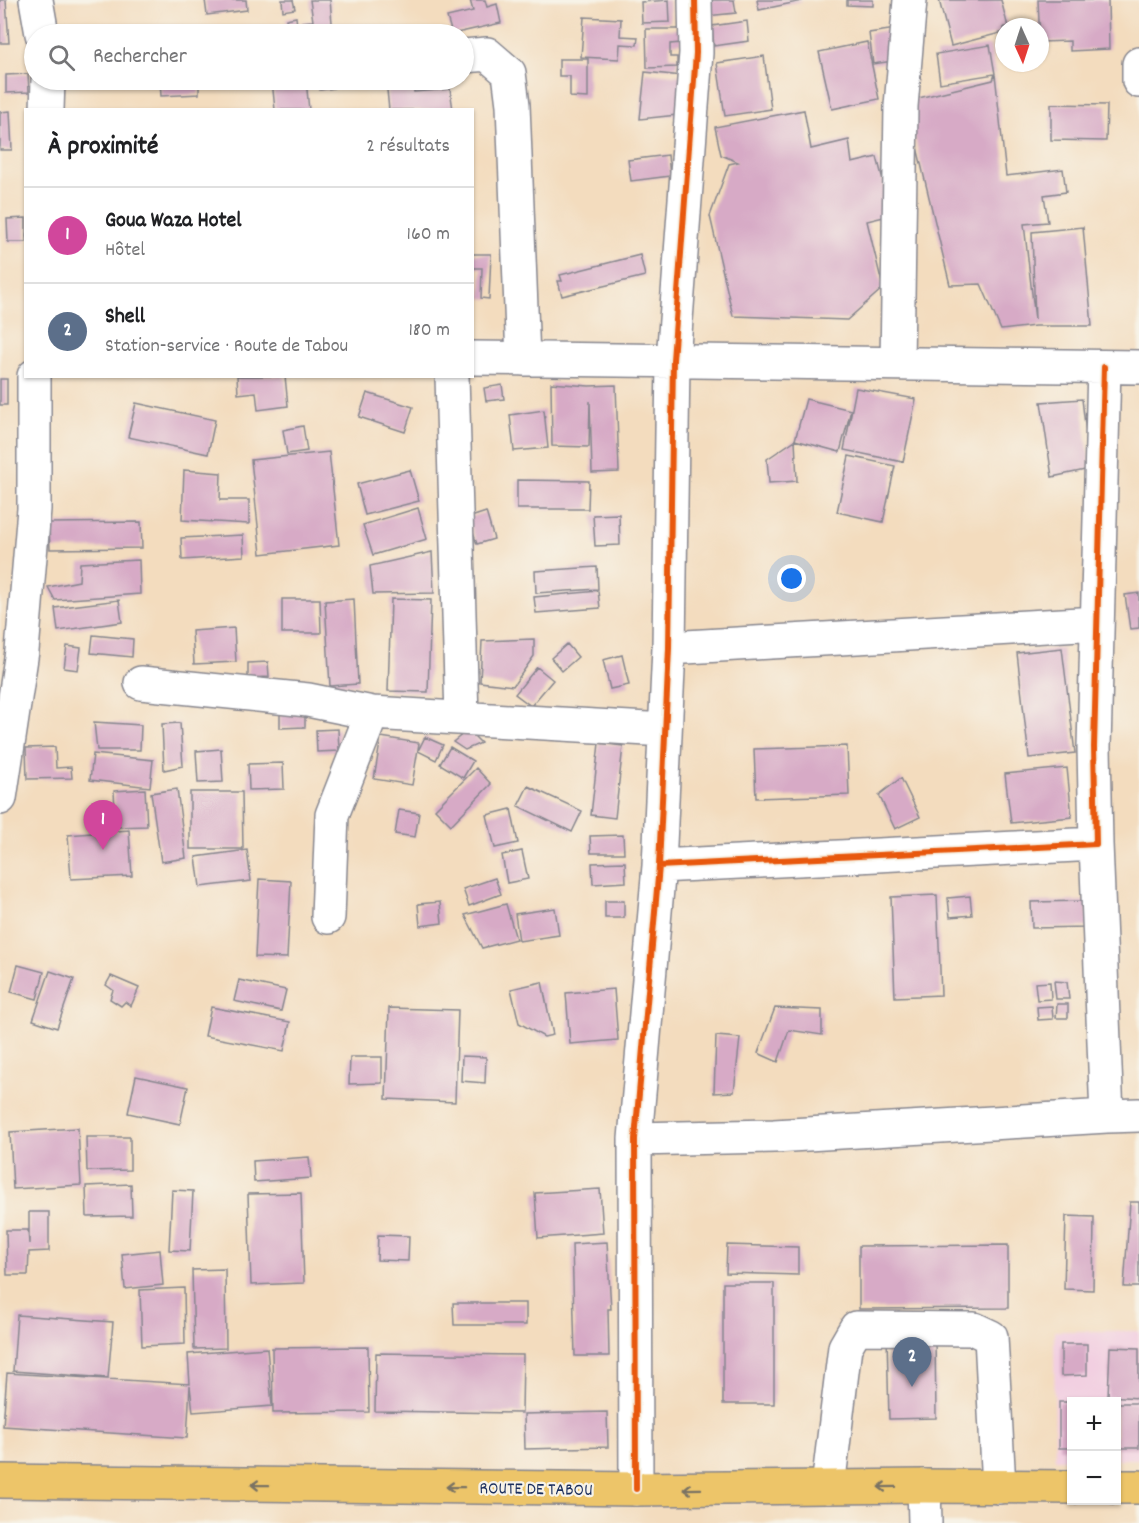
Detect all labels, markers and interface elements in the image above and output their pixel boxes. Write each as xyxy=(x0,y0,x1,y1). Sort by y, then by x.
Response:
north arrow xyxy=(995,18,1049,72)
search box xyxy=(24,24,474,90)
icon: search xyxy=(45,41,78,74)
text: Rechercher xyxy=(93,42,187,73)
text: À proximité xyxy=(48,129,158,166)
text: 2 résultats xyxy=(366,133,450,161)
text: Goua Waza Hotel xyxy=(105,206,242,237)
text: 1 xyxy=(65,221,70,249)
text: 160 m xyxy=(407,221,450,249)
text: Hôtel xyxy=(105,237,145,265)
text: Shell xyxy=(105,302,145,333)
text: 2 xyxy=(63,317,72,345)
text: 180 m xyxy=(408,317,450,345)
text: Station-service · Route de Tabou xyxy=(105,333,348,361)
your location xyxy=(777,564,806,593)
pin: 1 xyxy=(84,800,122,850)
pin: 2 xyxy=(892,1338,932,1387)
map controls xyxy=(1067,1397,1121,1505)
button: + xyxy=(1067,1397,1121,1451)
button: − xyxy=(1067,1451,1121,1505)
street label: ROUTE DE TABOU xyxy=(479,1477,593,1504)
one-way arrow xyxy=(251,1479,271,1490)
one-way arrow xyxy=(446,1481,466,1493)
one-way arrow xyxy=(878,1481,898,1492)
one-way arrow xyxy=(683,1483,703,1494)

